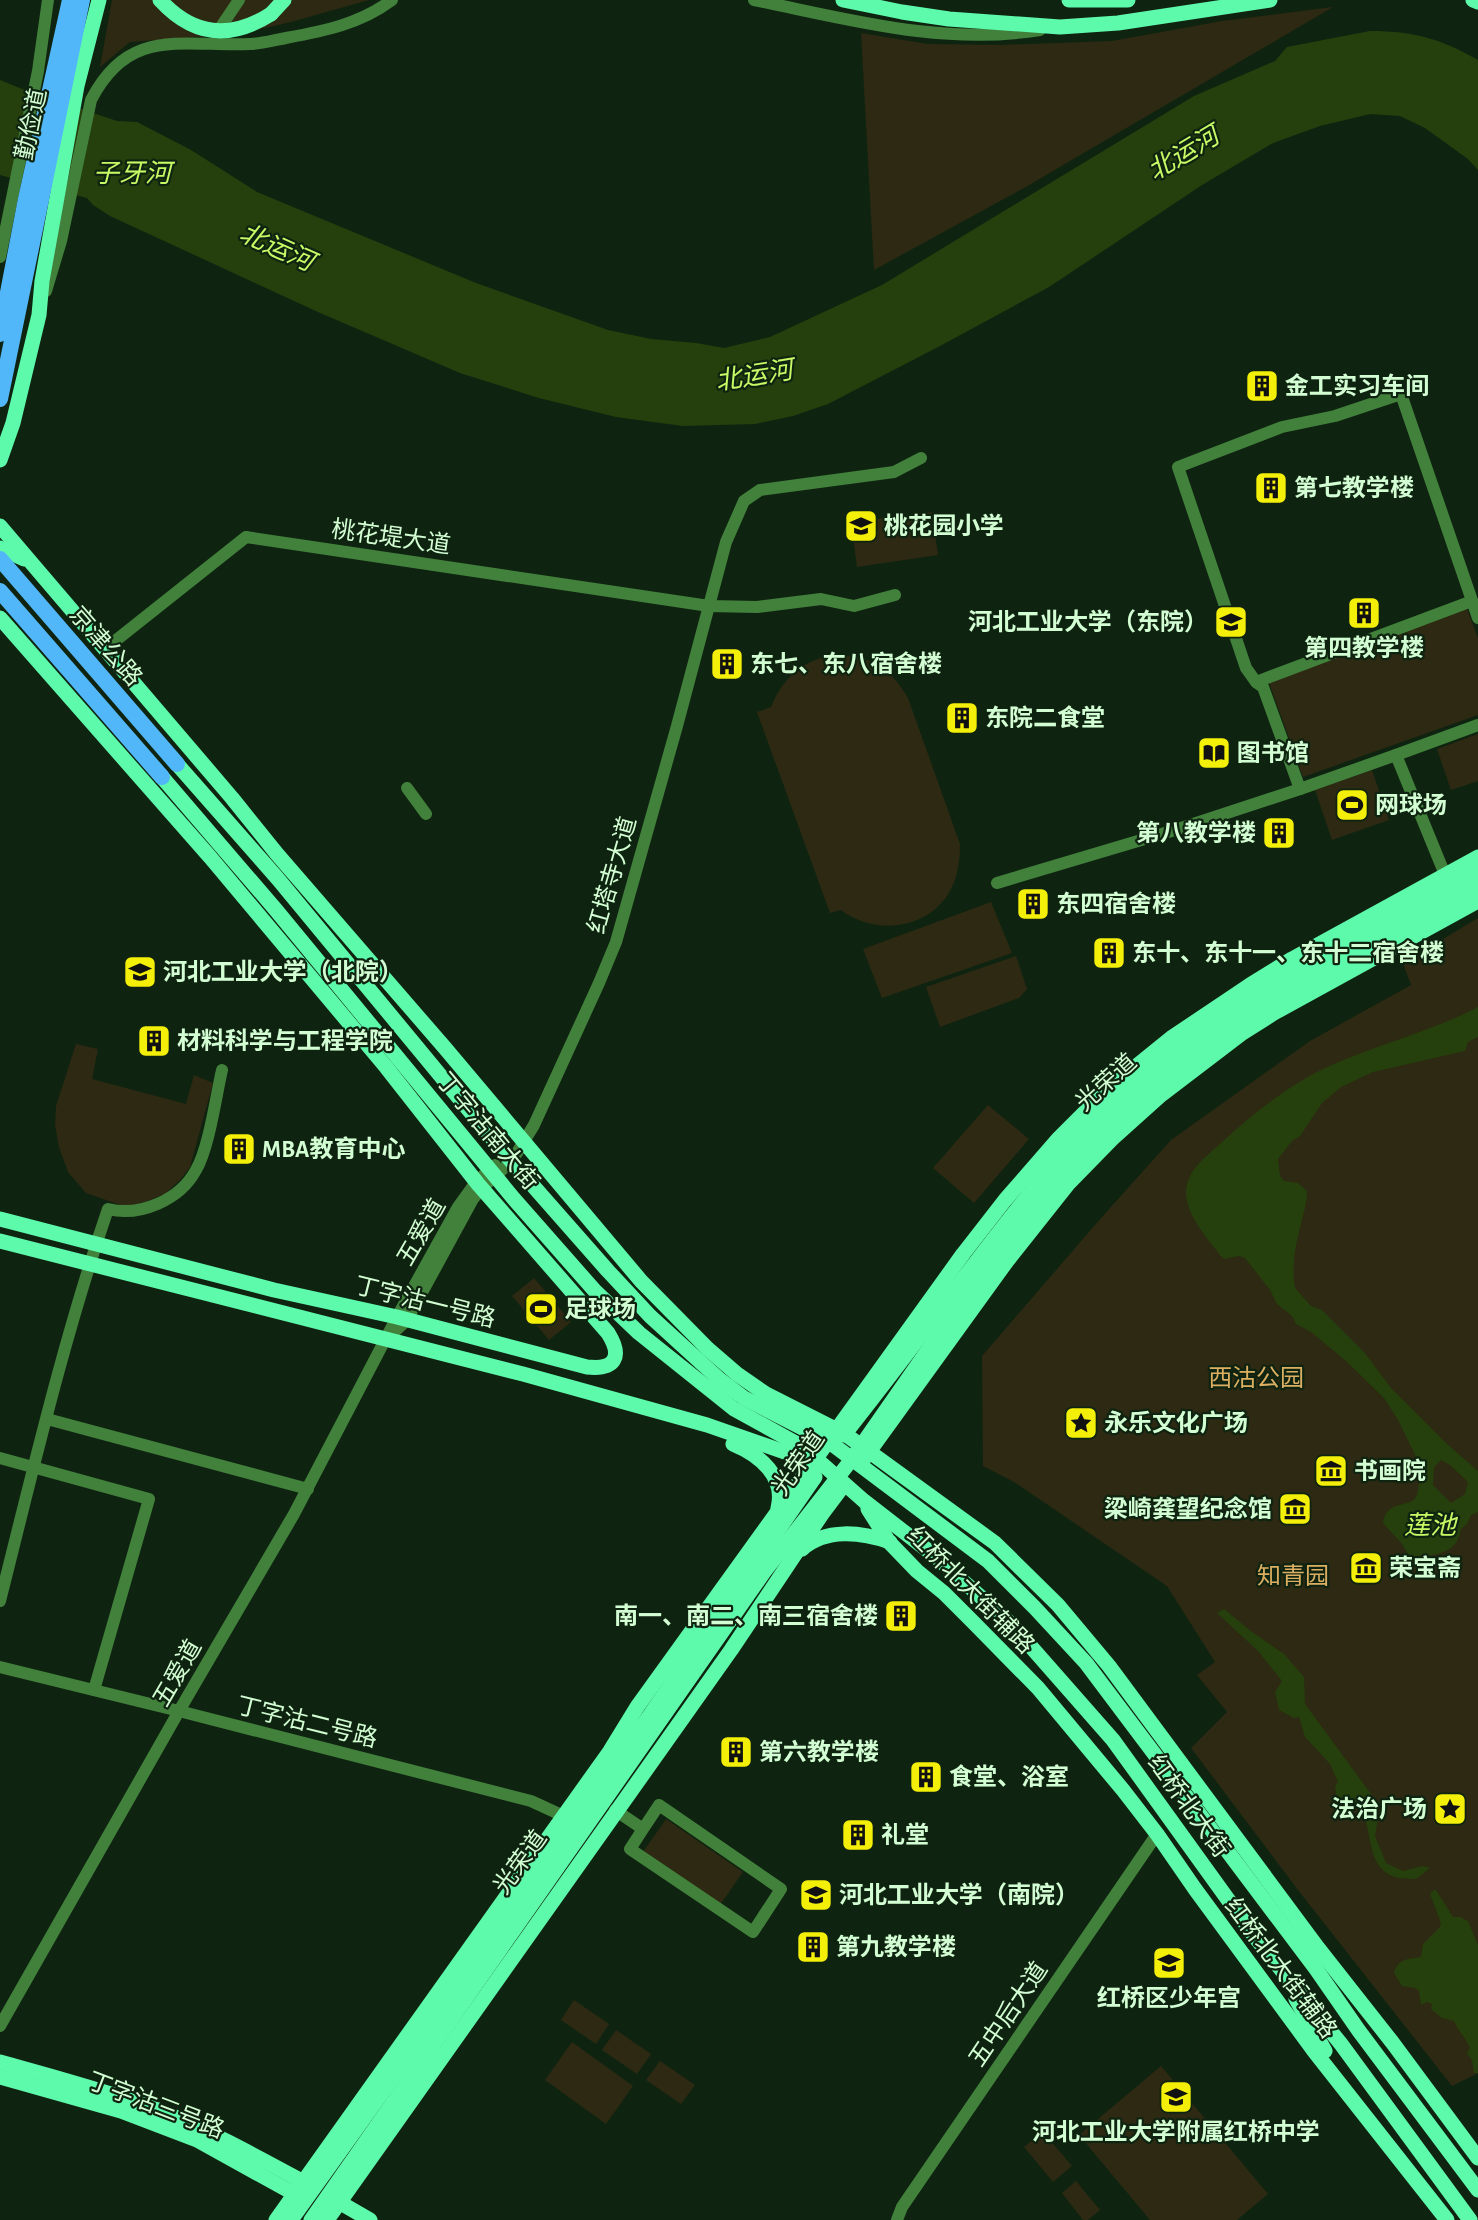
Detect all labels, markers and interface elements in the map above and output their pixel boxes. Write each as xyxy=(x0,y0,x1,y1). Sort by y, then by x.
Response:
street label: 勤俭道 xyxy=(11,86,51,162)
water label: 北运河 xyxy=(1143,119,1228,185)
water label: 子牙河 xyxy=(93,160,176,187)
water label: 北运河 xyxy=(236,219,322,278)
water label: 北运河 xyxy=(713,355,800,395)
building icon: 金工实习车间 xyxy=(1244,368,1280,404)
place label: 金工实习车间 xyxy=(1285,373,1429,399)
building icon: 第七教学楼 xyxy=(1253,470,1289,506)
place label: 第七教学楼 xyxy=(1294,475,1414,501)
school or university icon: 桃花园小学 xyxy=(843,508,879,544)
place label: 桃花园小学 xyxy=(884,513,1004,539)
street label: 桃花堤大道 xyxy=(330,516,452,558)
building icon: 第四教学楼 xyxy=(1346,595,1382,631)
street label: 京津公路 xyxy=(65,601,147,691)
school or university icon: 河北工业大学（东院） xyxy=(1213,604,1249,640)
place label: 河北工业大学（东院） xyxy=(968,609,1208,635)
place label: 第四教学楼 xyxy=(1304,635,1424,661)
building icon: 东七、东八宿舍楼 xyxy=(709,646,745,682)
place label: 东七、东八宿舍楼 xyxy=(750,651,942,677)
building icon: 东院二食堂 xyxy=(944,700,980,736)
place label: 东院二食堂 xyxy=(985,705,1105,731)
library icon: 图书馆 xyxy=(1196,735,1232,771)
place label: 图书馆 xyxy=(1237,740,1309,766)
sports icon: 网球场 xyxy=(1334,787,1370,823)
place label: 网球场 xyxy=(1375,792,1447,818)
street label: 红塔寺大道 xyxy=(583,814,641,936)
building icon: 第八教学楼 xyxy=(1261,815,1297,851)
place label: 第八教学楼 xyxy=(1136,820,1256,846)
building icon: 东四宿舍楼 xyxy=(1015,886,1051,922)
place label: 东四宿舍楼 xyxy=(1056,891,1176,917)
building icon: 东十、东十一、东十二宿舍楼 xyxy=(1091,935,1127,971)
place label: 东十、东十一、东十二宿舍楼 xyxy=(1132,940,1444,966)
school or university icon: 河北工业大学（北院） xyxy=(122,954,158,990)
place label: 河北工业大学（北院） xyxy=(163,959,403,985)
building icon: 材料科学与工程学院 xyxy=(136,1023,172,1059)
place label: 材料科学与工程学院 xyxy=(177,1028,393,1054)
street label: 光荣道 xyxy=(1071,1048,1141,1116)
street label: 丁字沽南大街 xyxy=(432,1067,544,1195)
building icon: MBA教育中心 xyxy=(221,1131,257,1167)
place label: MBA教育中心 xyxy=(262,1136,405,1162)
street label: 五爱道 xyxy=(392,1194,450,1270)
street label: 丁字沽一号路 xyxy=(352,1272,498,1332)
sports icon: 足球场 xyxy=(523,1291,559,1327)
place label: 足球场 xyxy=(564,1296,636,1322)
park label: 西沽公园 xyxy=(1208,1365,1304,1391)
place icon: 永乐文化广场 xyxy=(1063,1405,1099,1441)
place label: 永乐文化广场 xyxy=(1104,1410,1248,1436)
street label: 光荣道 xyxy=(767,1426,829,1500)
museum icon: 书画院 xyxy=(1313,1453,1349,1489)
place label: 书画院 xyxy=(1354,1458,1426,1484)
museum icon: 梁崎龚望纪念馆 xyxy=(1277,1491,1313,1527)
place label: 梁崎龚望纪念馆 xyxy=(1104,1496,1272,1522)
water label: 莲池 xyxy=(1404,1512,1459,1539)
street label: 红桥北大街辅路 xyxy=(902,1521,1040,1659)
museum icon: 荣宝斋 xyxy=(1348,1550,1384,1586)
place label: 荣宝斋 xyxy=(1389,1555,1461,1581)
park label: 知青园 xyxy=(1257,1563,1329,1589)
building icon: 南一、南二、南三宿舍楼 xyxy=(883,1598,919,1634)
place label: 南一、南二、南三宿舍楼 xyxy=(614,1603,878,1629)
street label: 五爱道 xyxy=(148,1635,206,1711)
street label: 丁字沽二号路 xyxy=(234,1692,380,1752)
building icon: 第六教学楼 xyxy=(718,1734,754,1770)
place label: 第六教学楼 xyxy=(759,1739,879,1765)
street label: 红桥北大街 xyxy=(1143,1750,1235,1862)
building icon: 食堂、浴室 xyxy=(908,1759,944,1795)
place label: 食堂、浴室 xyxy=(949,1764,1069,1790)
place icon: 法治广场 xyxy=(1432,1791,1468,1827)
place label: 法治广场 xyxy=(1331,1796,1427,1822)
building icon: 礼堂 xyxy=(840,1817,876,1853)
place label: 礼堂 xyxy=(881,1822,929,1848)
street label: 光荣道 xyxy=(488,1825,552,1899)
school or university icon: 河北工业大学（南院） xyxy=(798,1877,834,1913)
place label: 河北工业大学（南院） xyxy=(839,1882,1079,1908)
street label: 红桥北大街辅路 xyxy=(1220,1893,1342,2043)
building icon: 第九教学楼 xyxy=(795,1929,831,1965)
place label: 第九教学楼 xyxy=(836,1934,956,1960)
school or university icon: 红桥区少年宫 xyxy=(1151,1945,1187,1981)
street label: 五中后大道 xyxy=(964,1957,1052,2071)
place label: 红桥区少年宫 xyxy=(1097,1985,1241,2011)
street label: 丁字沽三号路 xyxy=(84,2067,228,2143)
school or university icon: 河北工业大学附属红桥中学 xyxy=(1158,2079,1194,2115)
place label: 河北工业大学附属红桥中学 xyxy=(1032,2119,1320,2145)

